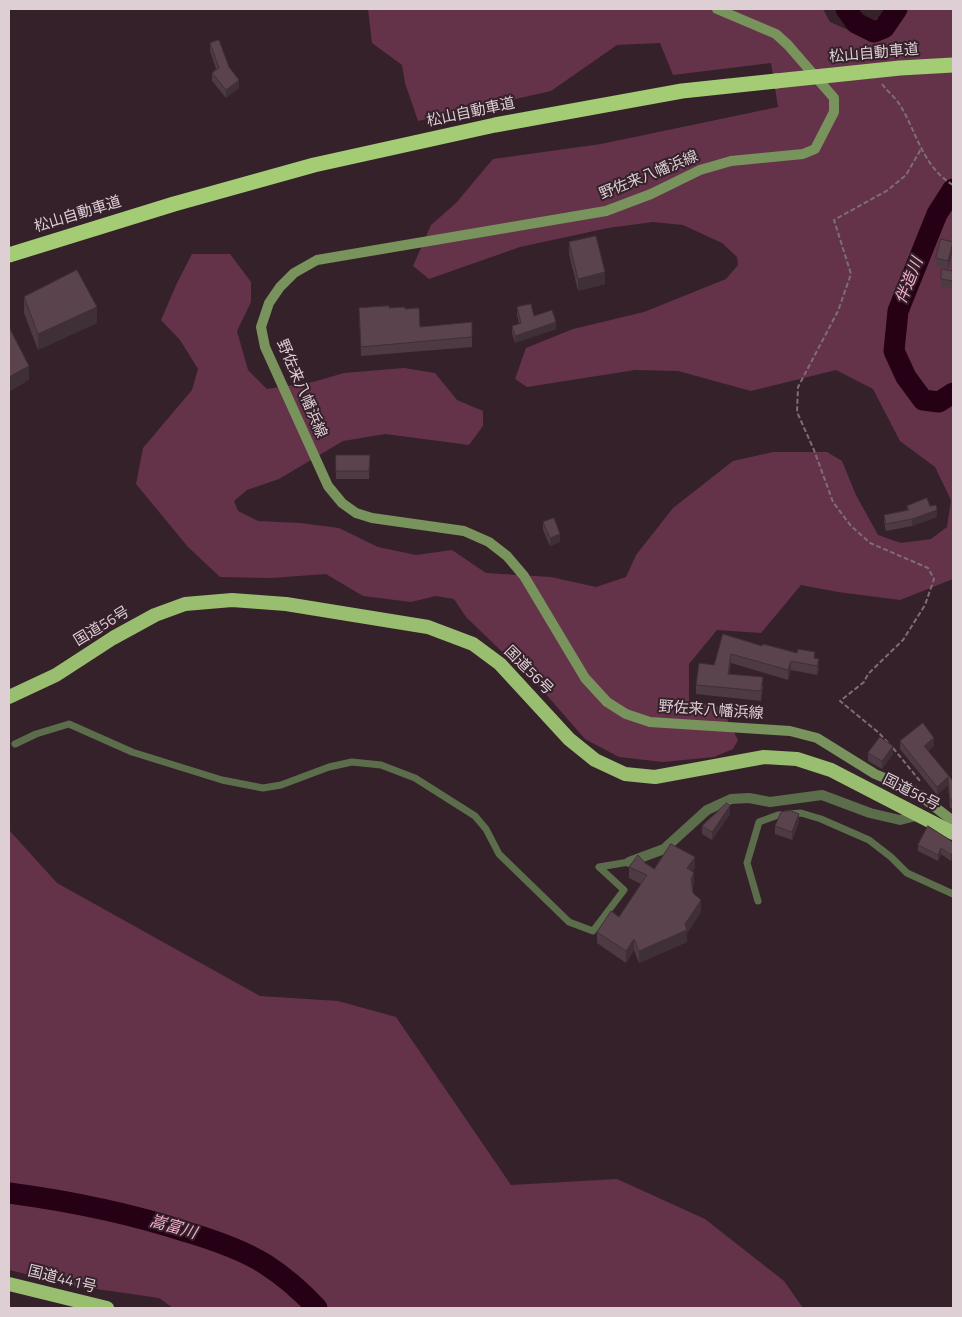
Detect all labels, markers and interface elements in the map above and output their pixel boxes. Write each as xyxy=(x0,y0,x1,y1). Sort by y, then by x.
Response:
street label: 松山自動車道 xyxy=(828,41,920,67)
street label: 松山自動車道 xyxy=(425,95,517,131)
street label: 野佐来八幡浜線 xyxy=(597,148,701,204)
street label: 松山自動車道 xyxy=(32,193,124,237)
water label: 伴造川 xyxy=(892,255,928,307)
street label: 野佐来八幡浜線 xyxy=(272,337,330,441)
street label: 国道56号 xyxy=(71,603,133,651)
street label: 国道56号 xyxy=(500,643,556,699)
street label: 野佐来八幡浜線 xyxy=(658,698,764,724)
street label: 国道56号 xyxy=(879,771,943,815)
water label: 嵩富川 xyxy=(147,1212,199,1244)
street label: 国道441号 xyxy=(26,1263,98,1297)

